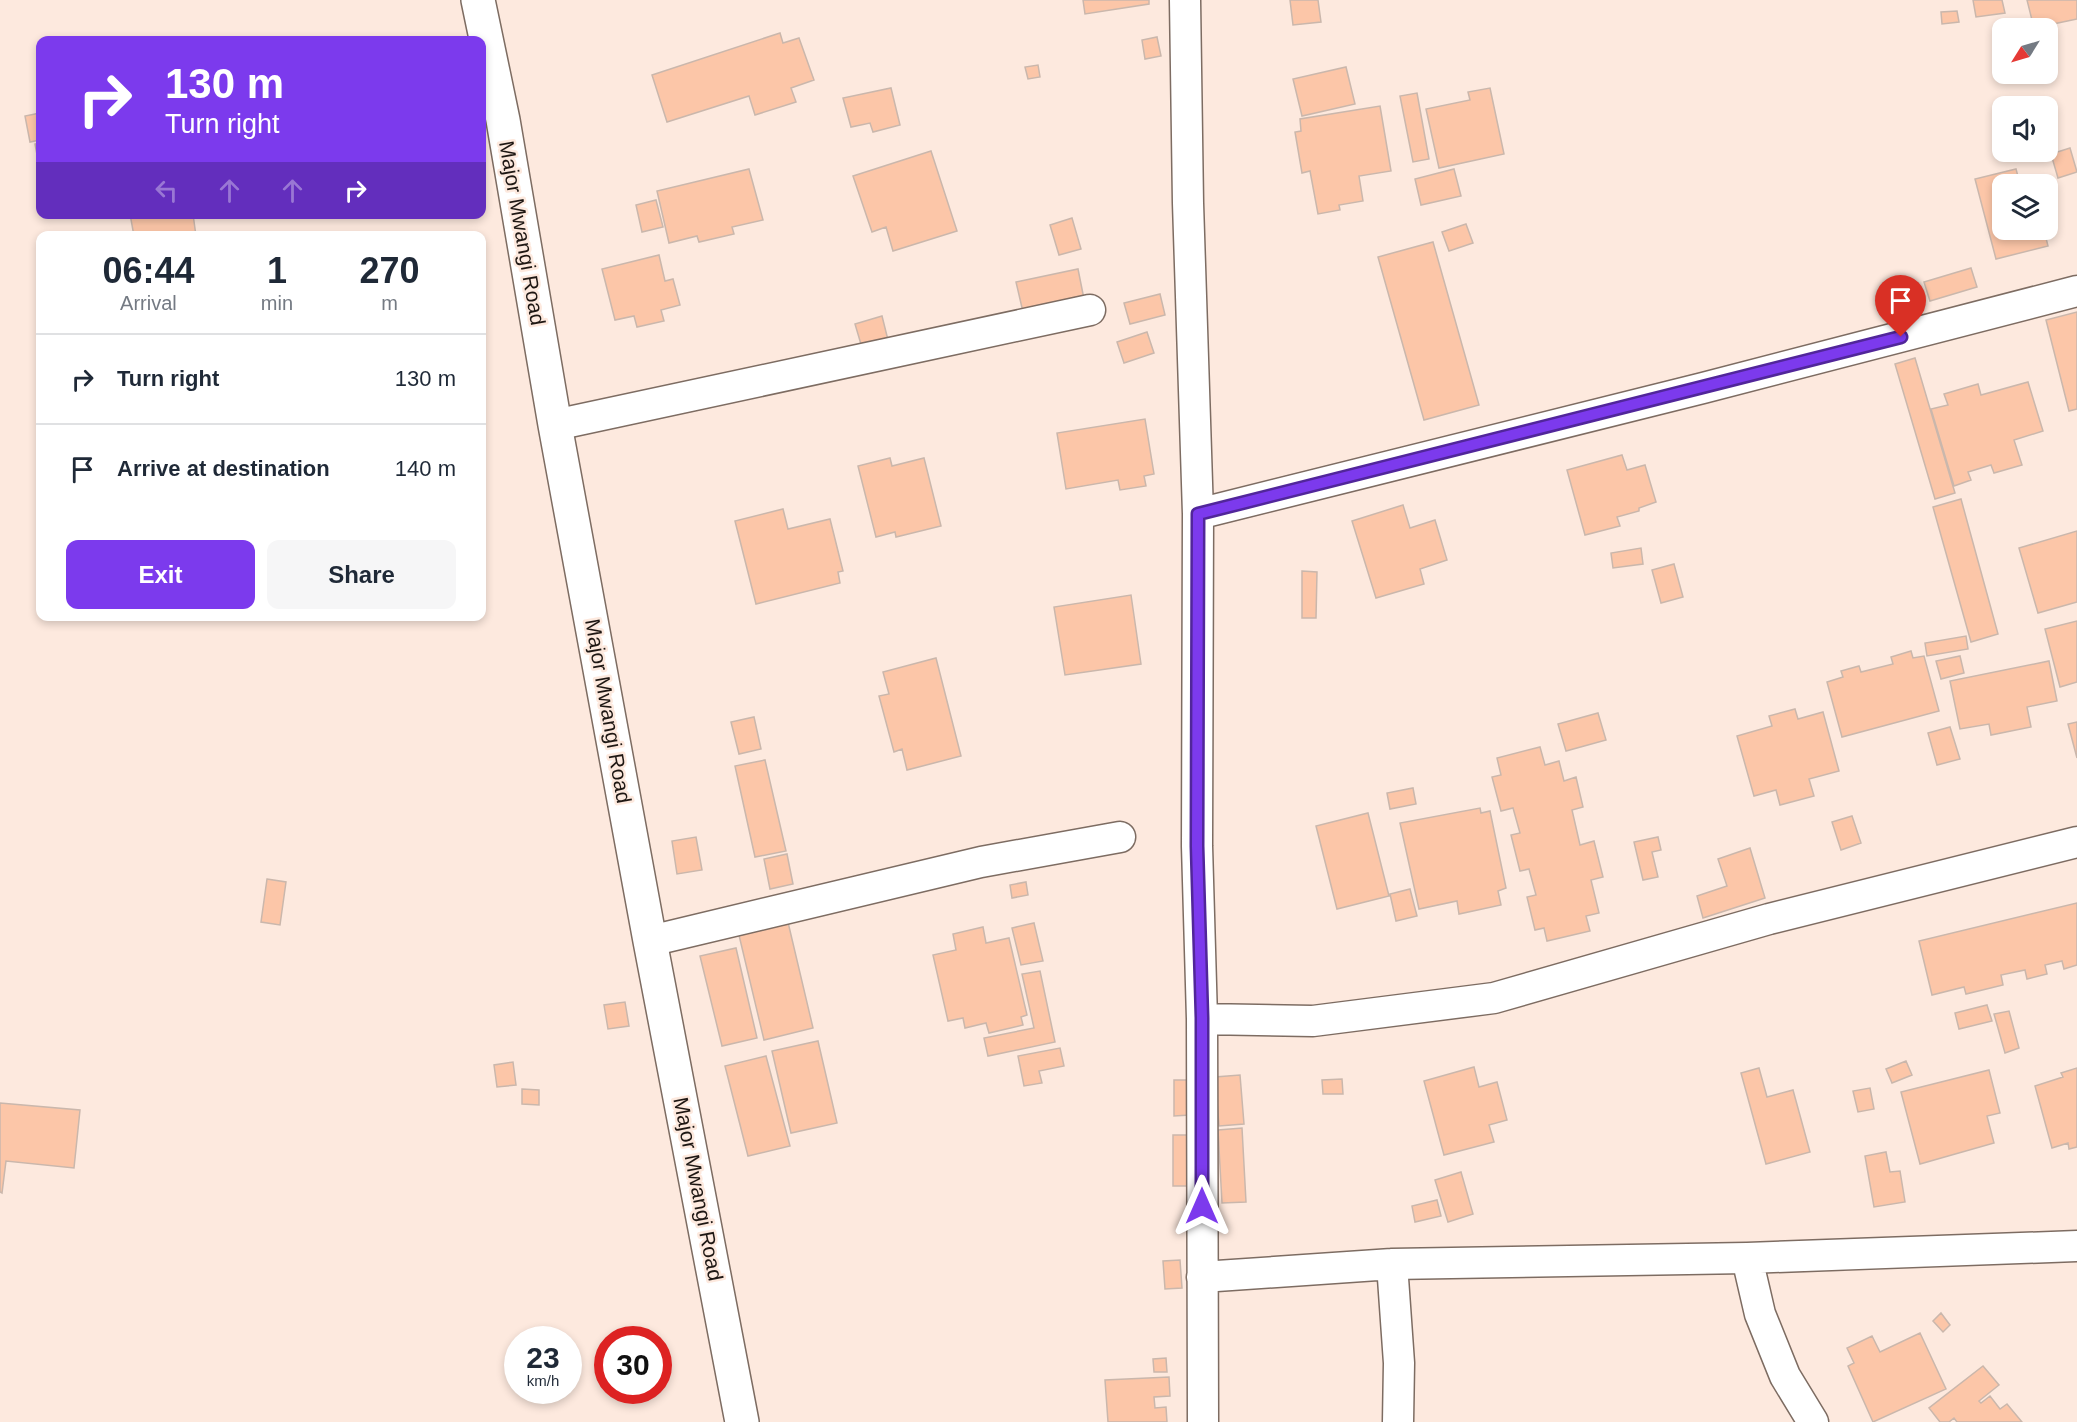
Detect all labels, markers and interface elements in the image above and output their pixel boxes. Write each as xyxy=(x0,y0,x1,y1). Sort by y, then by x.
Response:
north arrow xyxy=(1992,18,2058,84)
map controls xyxy=(1992,18,2058,240)
icon: right xyxy=(66,60,144,138)
text: 130 m xyxy=(165,60,284,107)
button: sound xyxy=(1992,96,2058,162)
text: Turn right xyxy=(165,109,280,139)
street label: Major Mwangi Road xyxy=(495,139,550,327)
icon: left xyxy=(150,174,183,207)
icon: ahead xyxy=(213,174,246,207)
icon: ahead xyxy=(276,174,309,207)
icon: right xyxy=(339,174,372,207)
button: layers xyxy=(1992,174,2058,240)
text: 06:44 xyxy=(102,250,194,291)
text: 1 xyxy=(267,250,287,291)
text: 270 xyxy=(359,250,420,291)
pin xyxy=(1875,275,1926,337)
icon: arrive xyxy=(1884,284,1917,317)
text: Arrival xyxy=(120,292,177,314)
text: min xyxy=(261,292,293,314)
text: m xyxy=(381,292,398,314)
icon: right xyxy=(66,363,99,396)
text: Turn right xyxy=(117,366,219,391)
text: 130 m xyxy=(395,366,456,391)
icon: arrive xyxy=(66,453,99,486)
text: Arrive at destination xyxy=(117,456,330,481)
text: 140 m xyxy=(395,456,456,481)
button: Exit xyxy=(66,540,255,609)
button: Share xyxy=(267,540,456,609)
street label: Major Mwangi Road xyxy=(581,617,636,805)
street label: Major Mwangi Road xyxy=(669,1095,728,1283)
position arrow xyxy=(1170,1174,1234,1238)
speed limit sign: 30 xyxy=(594,1326,672,1404)
text: 23 xyxy=(526,1341,560,1374)
text: km/h xyxy=(527,1372,559,1389)

